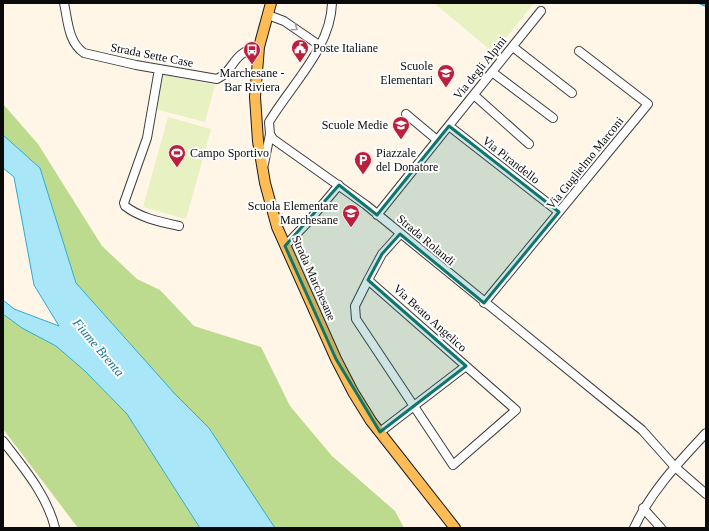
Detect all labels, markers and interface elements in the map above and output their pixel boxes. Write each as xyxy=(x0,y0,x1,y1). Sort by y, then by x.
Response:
one-way arrow xyxy=(290,23,297,30)
street label: Via degli Alpini xyxy=(450,33,510,102)
public building icon: Poste Italiane xyxy=(290,38,310,63)
street label: Strada Sette Case xyxy=(109,40,195,70)
bus stop icon: Marchesane - Bar Riviera xyxy=(242,40,262,65)
place label: Poste Italiane xyxy=(313,41,378,55)
place label: Scuole Elementari xyxy=(380,59,434,87)
school or university icon: Scuole Elementari xyxy=(436,63,456,88)
place label: Marchesane - Bar Riviera xyxy=(220,66,284,94)
street label: Via Guglielmo Marconi xyxy=(544,114,627,212)
school or university icon: Scuole Medie xyxy=(391,115,411,140)
place label: Scuole Medie xyxy=(322,118,388,132)
street label: Via Pirandello xyxy=(480,133,542,187)
sports icon: Campo Sportivo xyxy=(167,143,187,168)
place label: Campo Sportivo xyxy=(190,146,269,160)
place label: Piazzale del Donatore xyxy=(376,146,438,174)
parking icon: Piazzale del Donatore xyxy=(353,150,373,175)
place label: Scuola Elementare Marchesane xyxy=(248,199,338,227)
school or university icon: Scuola Elementare Marchesane xyxy=(341,203,361,228)
street label: Strada Rolandi xyxy=(394,212,458,269)
street label: Strada Marchesane xyxy=(289,233,339,323)
street label: Via Beato Angelico xyxy=(390,281,470,355)
water label: Fiume Brenta xyxy=(69,314,128,380)

